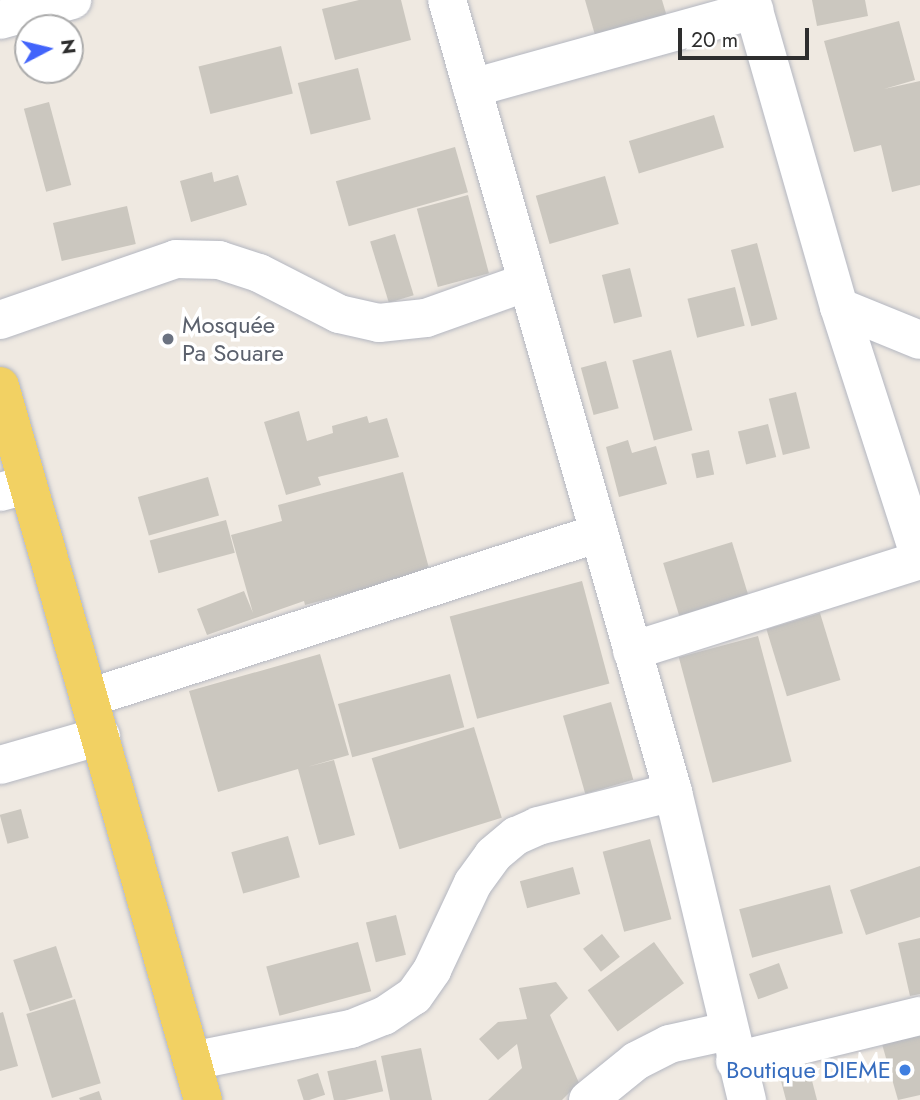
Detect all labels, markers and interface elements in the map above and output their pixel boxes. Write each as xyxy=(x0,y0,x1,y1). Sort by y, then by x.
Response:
north arrow xyxy=(14,14,84,84)
scale bar xyxy=(682,14,813,58)
text: 20 m xyxy=(691,25,738,55)
text: N xyxy=(54,37,83,56)
place label: Mosquée Pa Souare xyxy=(182,311,284,367)
marker: Mosquée Pa Souare xyxy=(160,331,176,347)
place label: Boutique DIEME xyxy=(726,1056,891,1084)
marker: Boutique DIEME xyxy=(897,1062,913,1078)

